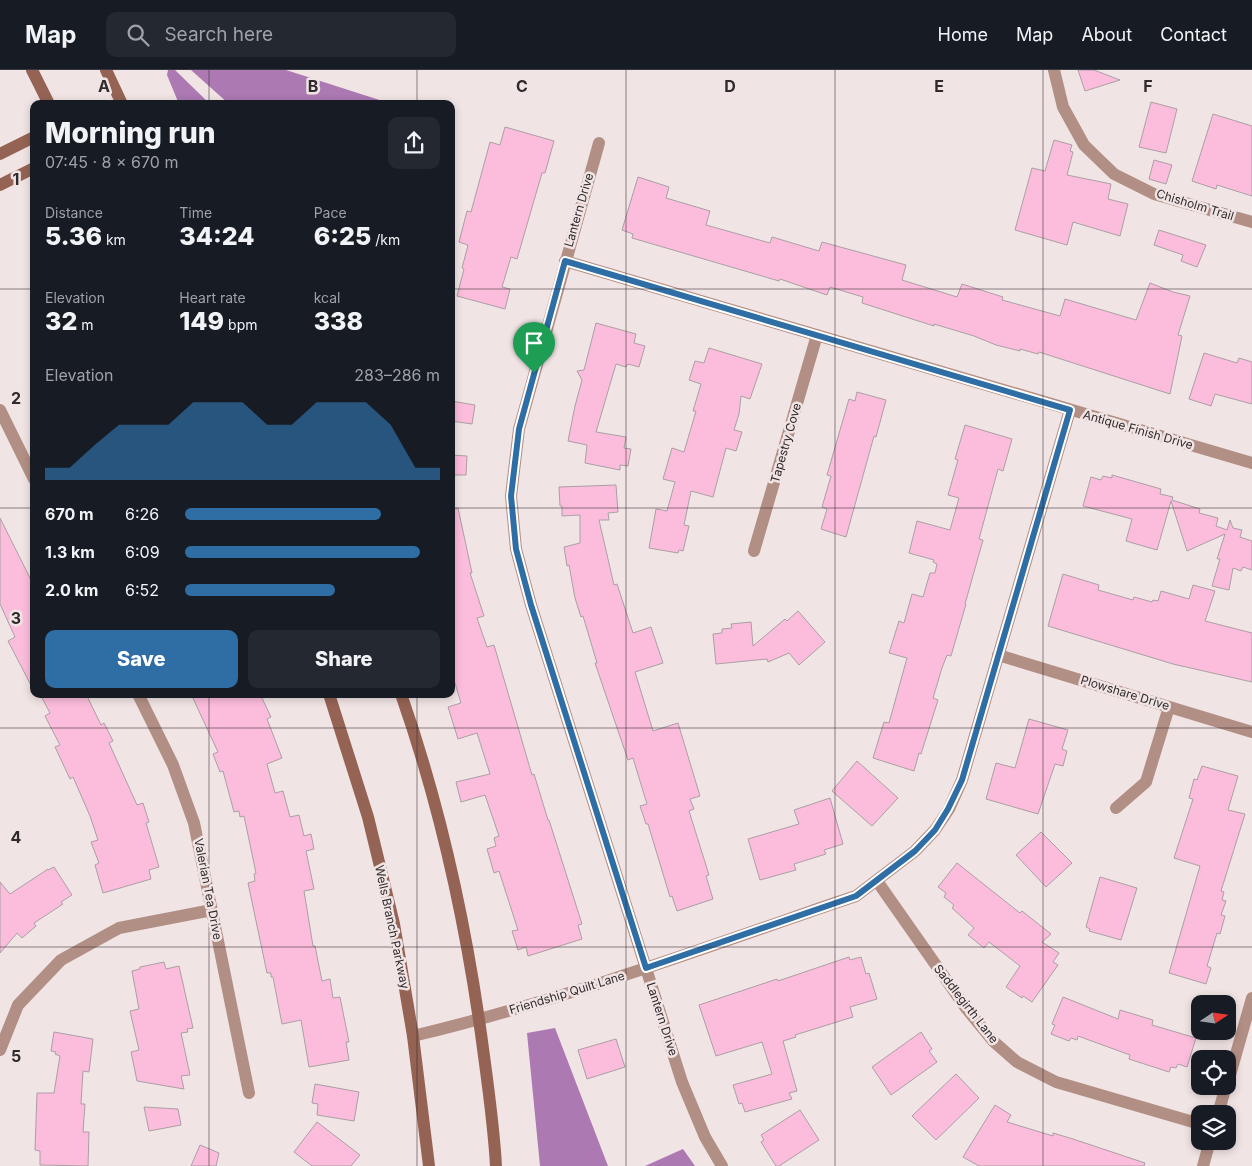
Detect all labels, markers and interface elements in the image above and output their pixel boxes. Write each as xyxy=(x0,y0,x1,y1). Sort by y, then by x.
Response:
search box xyxy=(106,12,456,57)
text: Map xyxy=(25,20,76,49)
icon: search xyxy=(124,21,152,49)
text: Search here xyxy=(164,23,273,46)
text: Home xyxy=(938,24,988,45)
text: Map xyxy=(1016,24,1053,45)
text: About xyxy=(1081,24,1132,45)
text: Contact xyxy=(1160,24,1227,45)
text: A xyxy=(98,76,110,96)
text: B xyxy=(308,76,318,96)
text: C xyxy=(516,76,528,96)
text: D xyxy=(724,76,736,96)
text: E xyxy=(934,76,944,96)
text: F xyxy=(1143,76,1153,96)
text: Morning run xyxy=(45,116,215,150)
button: share xyxy=(388,117,440,169)
text: 07:45 · 8 × 670 m xyxy=(45,152,178,172)
text: 1 xyxy=(13,169,19,189)
street label: Lantern Drive xyxy=(561,171,596,249)
street label: Chisholm Trail xyxy=(1155,186,1236,223)
text: Distance xyxy=(45,204,103,221)
text: Time xyxy=(179,204,212,221)
text: Pace xyxy=(314,204,347,221)
text: 5.36 xyxy=(45,221,102,251)
text: 34:24 xyxy=(179,221,255,251)
text: 6:25 xyxy=(314,221,371,251)
text: km xyxy=(102,231,126,248)
text: /km xyxy=(371,231,400,248)
text: Elevation xyxy=(45,289,105,306)
text: Heart rate xyxy=(179,289,246,306)
text: kcal xyxy=(314,289,340,306)
text: 32 xyxy=(45,306,77,336)
text: 149 xyxy=(179,306,224,336)
text: 338 xyxy=(314,306,363,336)
text: m xyxy=(77,316,94,333)
text: bpm xyxy=(224,316,257,333)
pin xyxy=(513,322,555,373)
icon: arrive xyxy=(520,329,548,357)
text: Elevation xyxy=(45,365,114,385)
text: 283–286 m xyxy=(354,365,440,385)
text: 2 xyxy=(11,388,21,408)
street label: Tapestry Cove xyxy=(767,401,804,484)
street label: Antique Finish Drive xyxy=(1081,407,1195,452)
text: 670 m xyxy=(45,504,94,524)
text: 6:26 xyxy=(125,504,159,524)
text: 1.3 km xyxy=(45,542,95,562)
text: 6:09 xyxy=(125,542,160,562)
text: 2.0 km xyxy=(45,580,98,600)
text: 6:52 xyxy=(125,580,159,600)
text: 3 xyxy=(11,608,21,628)
button: Save xyxy=(45,630,238,688)
button: Share xyxy=(248,630,440,688)
street label: Plowshare Drive xyxy=(1079,672,1171,713)
text: 4 xyxy=(11,827,22,847)
street label: Valerian Tea Drive xyxy=(191,837,226,941)
street label: Wells Branch Parkway xyxy=(372,864,413,990)
street label: Saddlegirth Lane xyxy=(931,961,1002,1046)
street label: Friendship Quilt Lane xyxy=(507,968,626,1017)
street label: Lantern Drive xyxy=(644,980,681,1057)
north arrow xyxy=(1191,995,1236,1040)
map controls xyxy=(1191,995,1236,1150)
text: 5 xyxy=(11,1046,21,1066)
button: locate xyxy=(1191,1050,1236,1095)
button: layers xyxy=(1191,1105,1236,1150)

